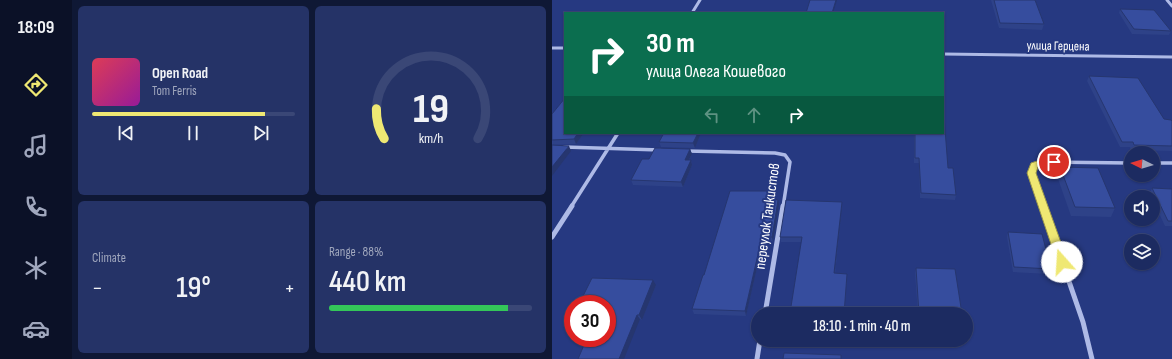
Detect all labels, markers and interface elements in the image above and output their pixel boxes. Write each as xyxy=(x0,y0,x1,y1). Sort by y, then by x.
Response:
text: 18:09 xyxy=(18,17,54,38)
text: 30 m xyxy=(646,27,695,60)
icon: right xyxy=(580,28,632,80)
street label: улица Герцена xyxy=(1026,37,1090,55)
text: улица Олега Кошевого xyxy=(646,61,786,82)
text: Open Road xyxy=(152,64,208,83)
icon: directions xyxy=(22,71,50,99)
text: Tom Ferris xyxy=(152,83,197,99)
text: 19 xyxy=(412,84,449,133)
icon: left xyxy=(701,104,723,126)
icon: ahead xyxy=(743,104,765,126)
icon: right xyxy=(785,104,807,126)
icon: previous xyxy=(115,122,137,144)
icon: pause xyxy=(182,122,204,144)
icon: next xyxy=(250,122,272,144)
text: km/h xyxy=(418,129,443,146)
icon: music xyxy=(22,132,50,160)
pin xyxy=(1037,145,1071,179)
north arrow xyxy=(1124,146,1160,182)
map controls xyxy=(1124,146,1160,270)
icon: arrive xyxy=(1043,151,1065,173)
street label: переулок Танкистов xyxy=(751,162,784,270)
button: sound xyxy=(1124,190,1160,226)
icon: phone xyxy=(22,193,50,221)
button: layers xyxy=(1124,234,1160,270)
position arrow xyxy=(1041,241,1083,283)
text: Range · 88% xyxy=(329,244,383,260)
text: Climate xyxy=(92,250,126,266)
icon: climate xyxy=(22,254,50,282)
text: 440 km xyxy=(329,264,406,300)
text: 19° xyxy=(176,270,211,306)
text: − xyxy=(92,275,103,302)
text: + xyxy=(284,275,295,302)
speed limit sign: 30 xyxy=(564,295,616,347)
icon: car xyxy=(22,315,50,343)
text: 18:10 · 1 min · 40 m xyxy=(813,317,911,336)

